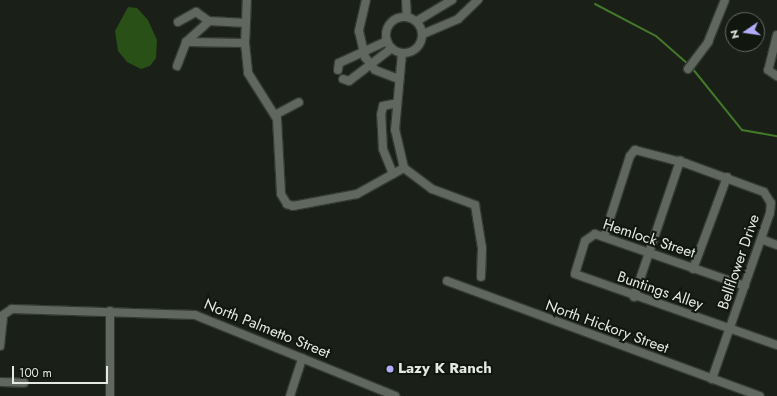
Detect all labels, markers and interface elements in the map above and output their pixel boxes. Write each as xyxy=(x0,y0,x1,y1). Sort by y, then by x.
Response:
north arrow xyxy=(725,12,765,52)
text: N xyxy=(726,28,743,41)
street label: Bellflower Drive xyxy=(714,212,764,312)
street label: Hemlock Street xyxy=(601,216,697,262)
street label: Buntings Alley xyxy=(615,268,705,314)
street label: North Palmetto Street xyxy=(201,295,333,363)
street label: North Hickory Street xyxy=(543,296,671,358)
scale bar xyxy=(14,358,110,384)
place label: Lazy K Ranch xyxy=(398,360,492,378)
text: 100 m xyxy=(19,364,52,382)
marker: Lazy K Ranch xyxy=(385,364,395,374)

